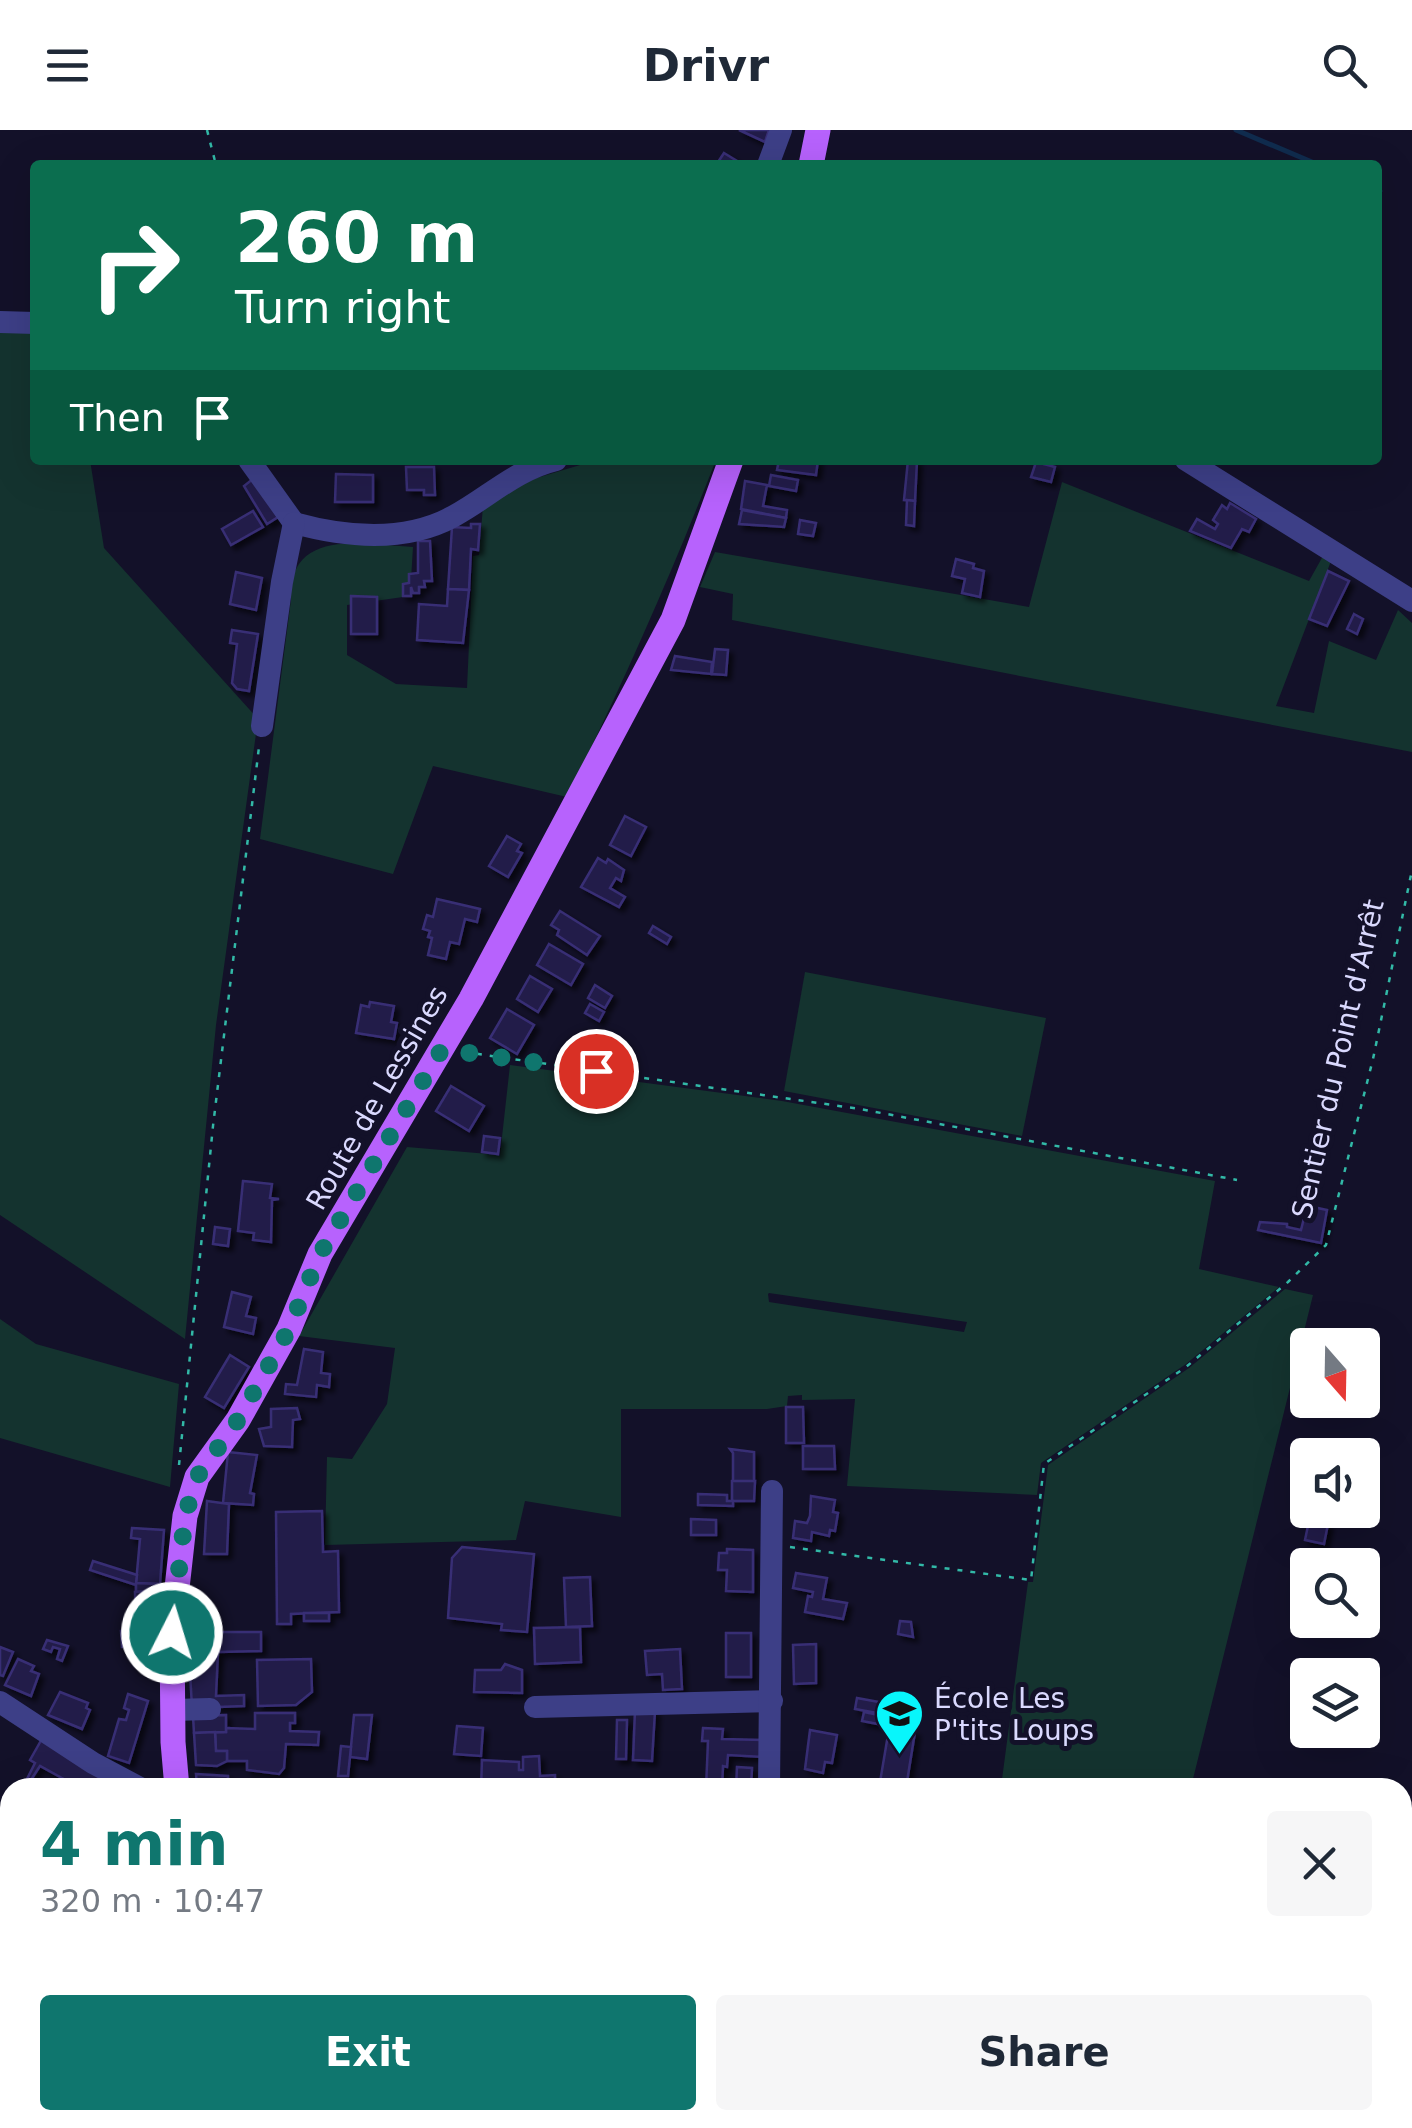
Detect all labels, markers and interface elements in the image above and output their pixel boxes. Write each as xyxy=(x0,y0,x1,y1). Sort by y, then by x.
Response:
icon: menu xyxy=(40,38,95,93)
icon: search xyxy=(1317,38,1372,93)
text: Drivr xyxy=(643,39,769,92)
text: 260 m xyxy=(235,197,478,279)
icon: right xyxy=(70,200,200,330)
text: Turn right xyxy=(235,281,450,334)
icon: arrive xyxy=(185,390,240,445)
text: Then xyxy=(70,396,165,440)
street label: Sentier du Point d'Arrêt xyxy=(1285,896,1391,1222)
street label: Route de Lessines xyxy=(299,980,455,1216)
pin xyxy=(554,1029,639,1114)
icon: arrive xyxy=(569,1044,624,1099)
north arrow xyxy=(1290,1328,1380,1418)
map controls xyxy=(1290,1328,1380,1748)
button: sound xyxy=(1290,1438,1380,1528)
button: search xyxy=(1290,1548,1380,1638)
position arrow xyxy=(120,1581,224,1685)
button: layers xyxy=(1290,1658,1380,1748)
place label: École Les P'tits Loups xyxy=(934,1681,1094,1747)
school or university icon: École Les P'tits Loups xyxy=(873,1688,925,1756)
text: 4 min xyxy=(40,1809,228,1879)
button: close xyxy=(1267,1811,1372,1916)
text: 320 m · 10:47 xyxy=(40,1882,265,1920)
button: Exit xyxy=(40,1995,696,2110)
button: Share xyxy=(716,1995,1372,2110)

